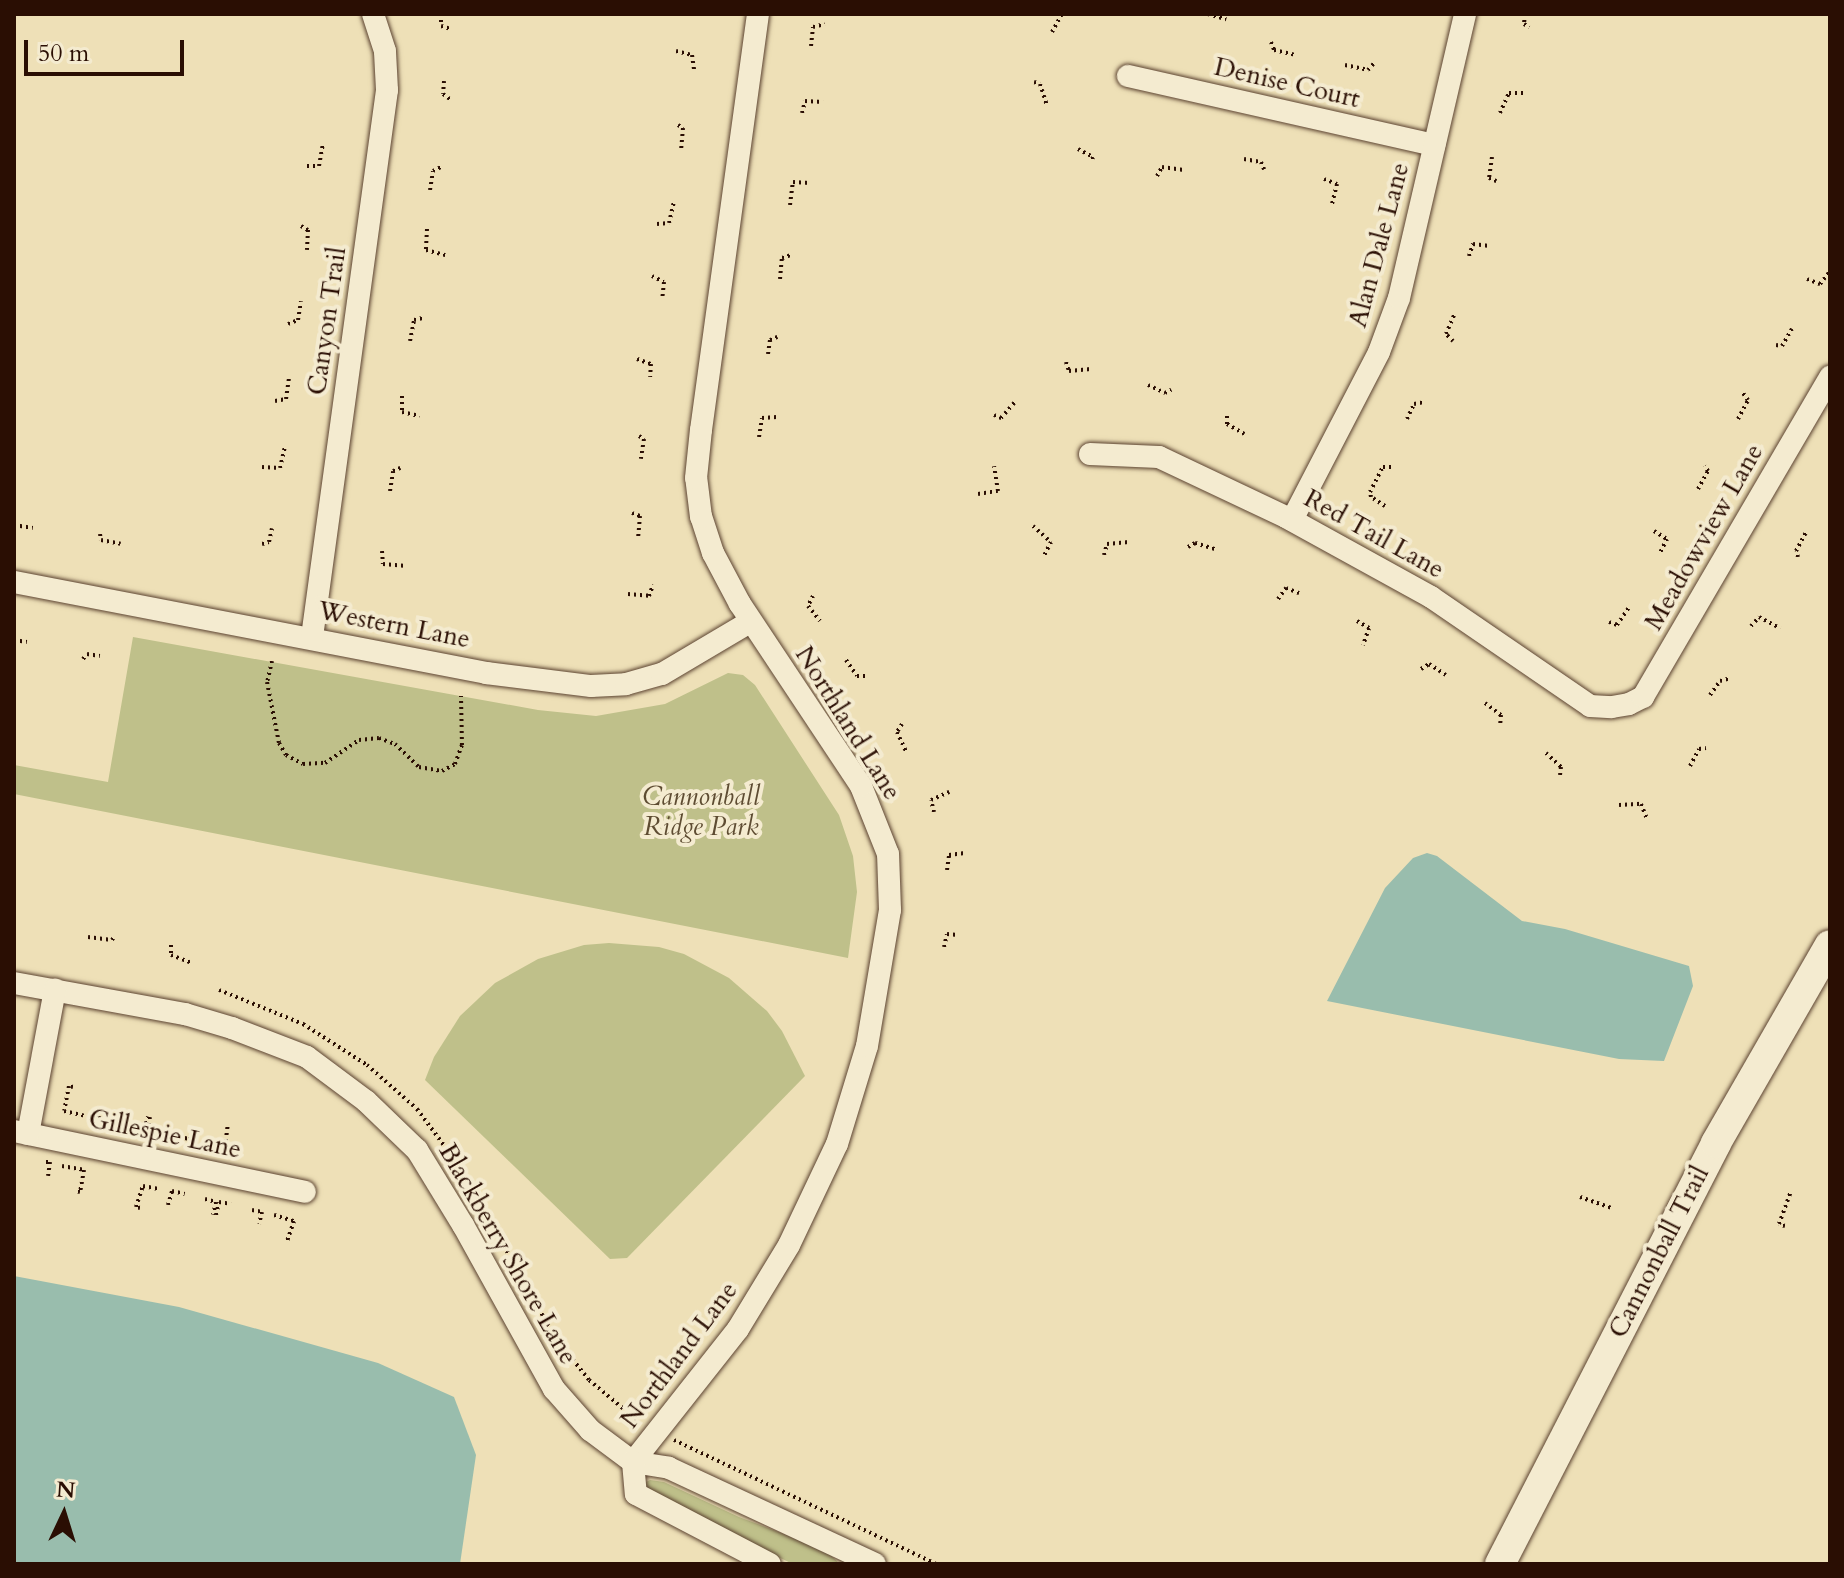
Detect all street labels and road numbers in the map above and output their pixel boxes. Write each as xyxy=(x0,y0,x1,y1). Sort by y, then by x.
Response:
street label: Denise Court xyxy=(1211,51,1363,115)
street label: Alan Dale Lane xyxy=(1342,159,1416,331)
street label: Canyon Trail xyxy=(301,245,353,397)
street label: Meadowview Lane xyxy=(1638,438,1770,636)
street label: Red Tail Lane xyxy=(1298,483,1450,585)
street label: Western Lane xyxy=(315,595,473,655)
street label: Northland Lane xyxy=(788,640,908,806)
street label: Gillespie Lane xyxy=(86,1103,244,1165)
street label: Blackberry Shore Lane xyxy=(432,1138,584,1370)
street label: Cannonball Trail xyxy=(1602,1161,1716,1343)
street label: Northland Lane xyxy=(614,1276,744,1434)

